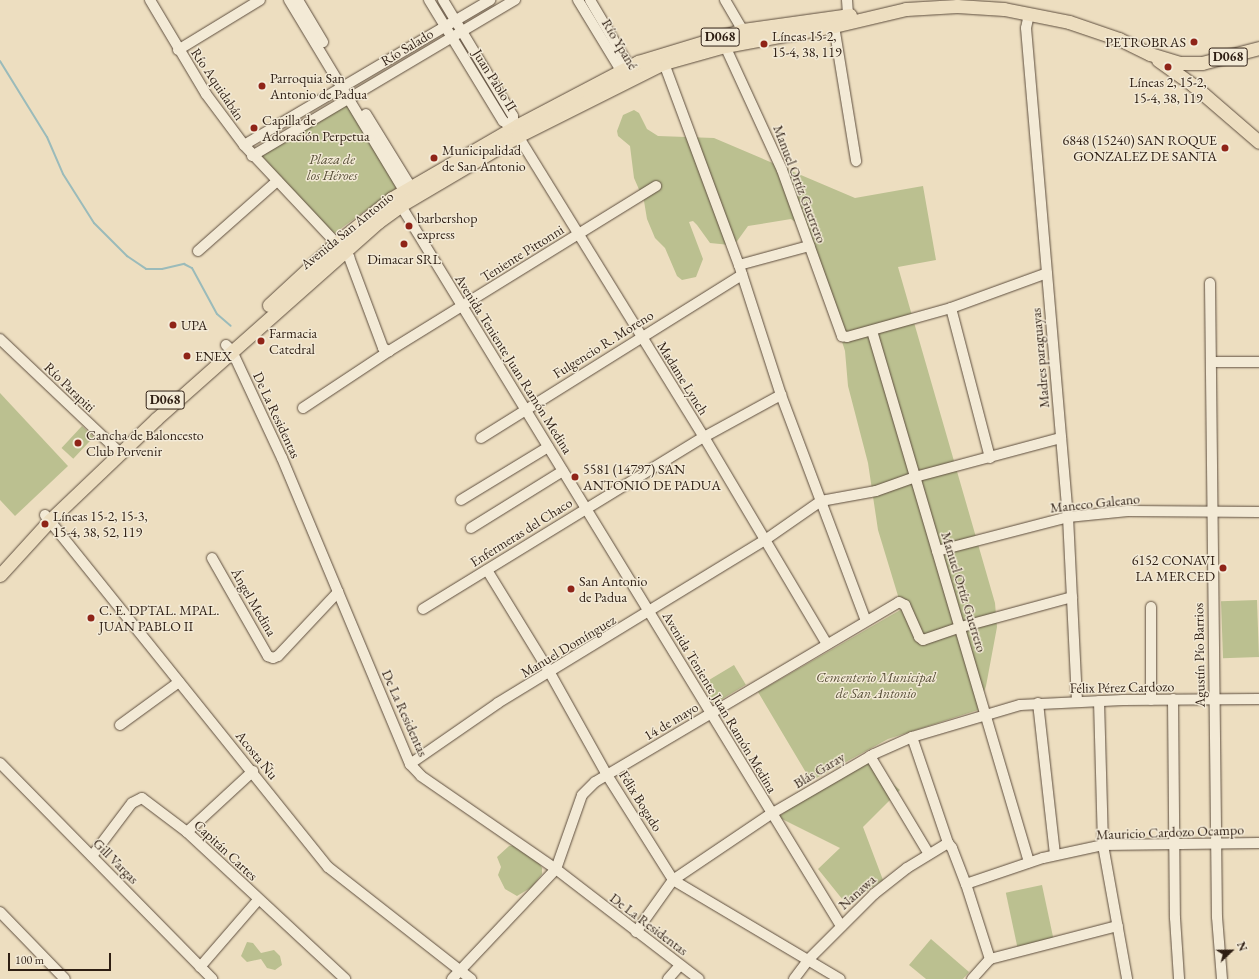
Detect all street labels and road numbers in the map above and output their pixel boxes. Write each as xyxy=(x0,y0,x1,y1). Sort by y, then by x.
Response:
street label: Río Ypané xyxy=(598,16,642,72)
street label: Río Salado xyxy=(378,25,436,69)
road number: D068 xyxy=(700,26,740,48)
street label: Río Aquidabán xyxy=(188,45,248,123)
street label: Juan Pablo II xyxy=(469,46,521,114)
road number: D068 xyxy=(1208,46,1248,68)
street label: Manuel Ortíz Guerrero xyxy=(770,123,830,245)
street label: Avenida San Antonio xyxy=(297,187,397,273)
street label: Teniente Pittonni xyxy=(477,221,567,285)
street label: Avenida Teniente Juan Ramón Medina xyxy=(452,271,576,457)
street label: Fulgencio R. Moreno xyxy=(550,306,656,382)
street label: Madres paraguayas xyxy=(1027,307,1053,409)
street label: Madame Lynch xyxy=(654,338,712,418)
street label: Río Parapiti xyxy=(41,359,99,415)
street label: De La Residentas xyxy=(250,369,304,461)
road number: D068 xyxy=(145,389,185,411)
street label: Maneco Galeano xyxy=(1049,490,1141,516)
street label: Enfermeras del Chaco xyxy=(467,494,575,570)
street label: Manuel Ortíz Guerrero xyxy=(938,530,990,654)
street label: Ángel Medina xyxy=(228,565,280,639)
street label: Agustín Pío Barrios xyxy=(1190,603,1208,707)
street label: Avenida Teniente Juan Ramón Medina xyxy=(659,608,781,796)
street label: Manuel Domínguez xyxy=(518,611,618,681)
street label: De La Residentas xyxy=(378,667,432,759)
street label: Félix Pérez Cardozo xyxy=(1069,678,1175,696)
street label: 14 de mayo xyxy=(641,698,701,744)
street label: Acosta Ñu xyxy=(232,727,282,783)
street label: Blás Garay xyxy=(790,748,848,792)
street label: Félix Bogado xyxy=(616,767,666,835)
street label: Capitán Cartes xyxy=(191,816,261,884)
street label: Mauricio Cardozo Ocampo xyxy=(1096,821,1244,843)
street label: Gill Vargas xyxy=(90,835,142,887)
street label: Nanawa xyxy=(835,871,879,913)
street label: De La Residentas xyxy=(607,889,691,959)

